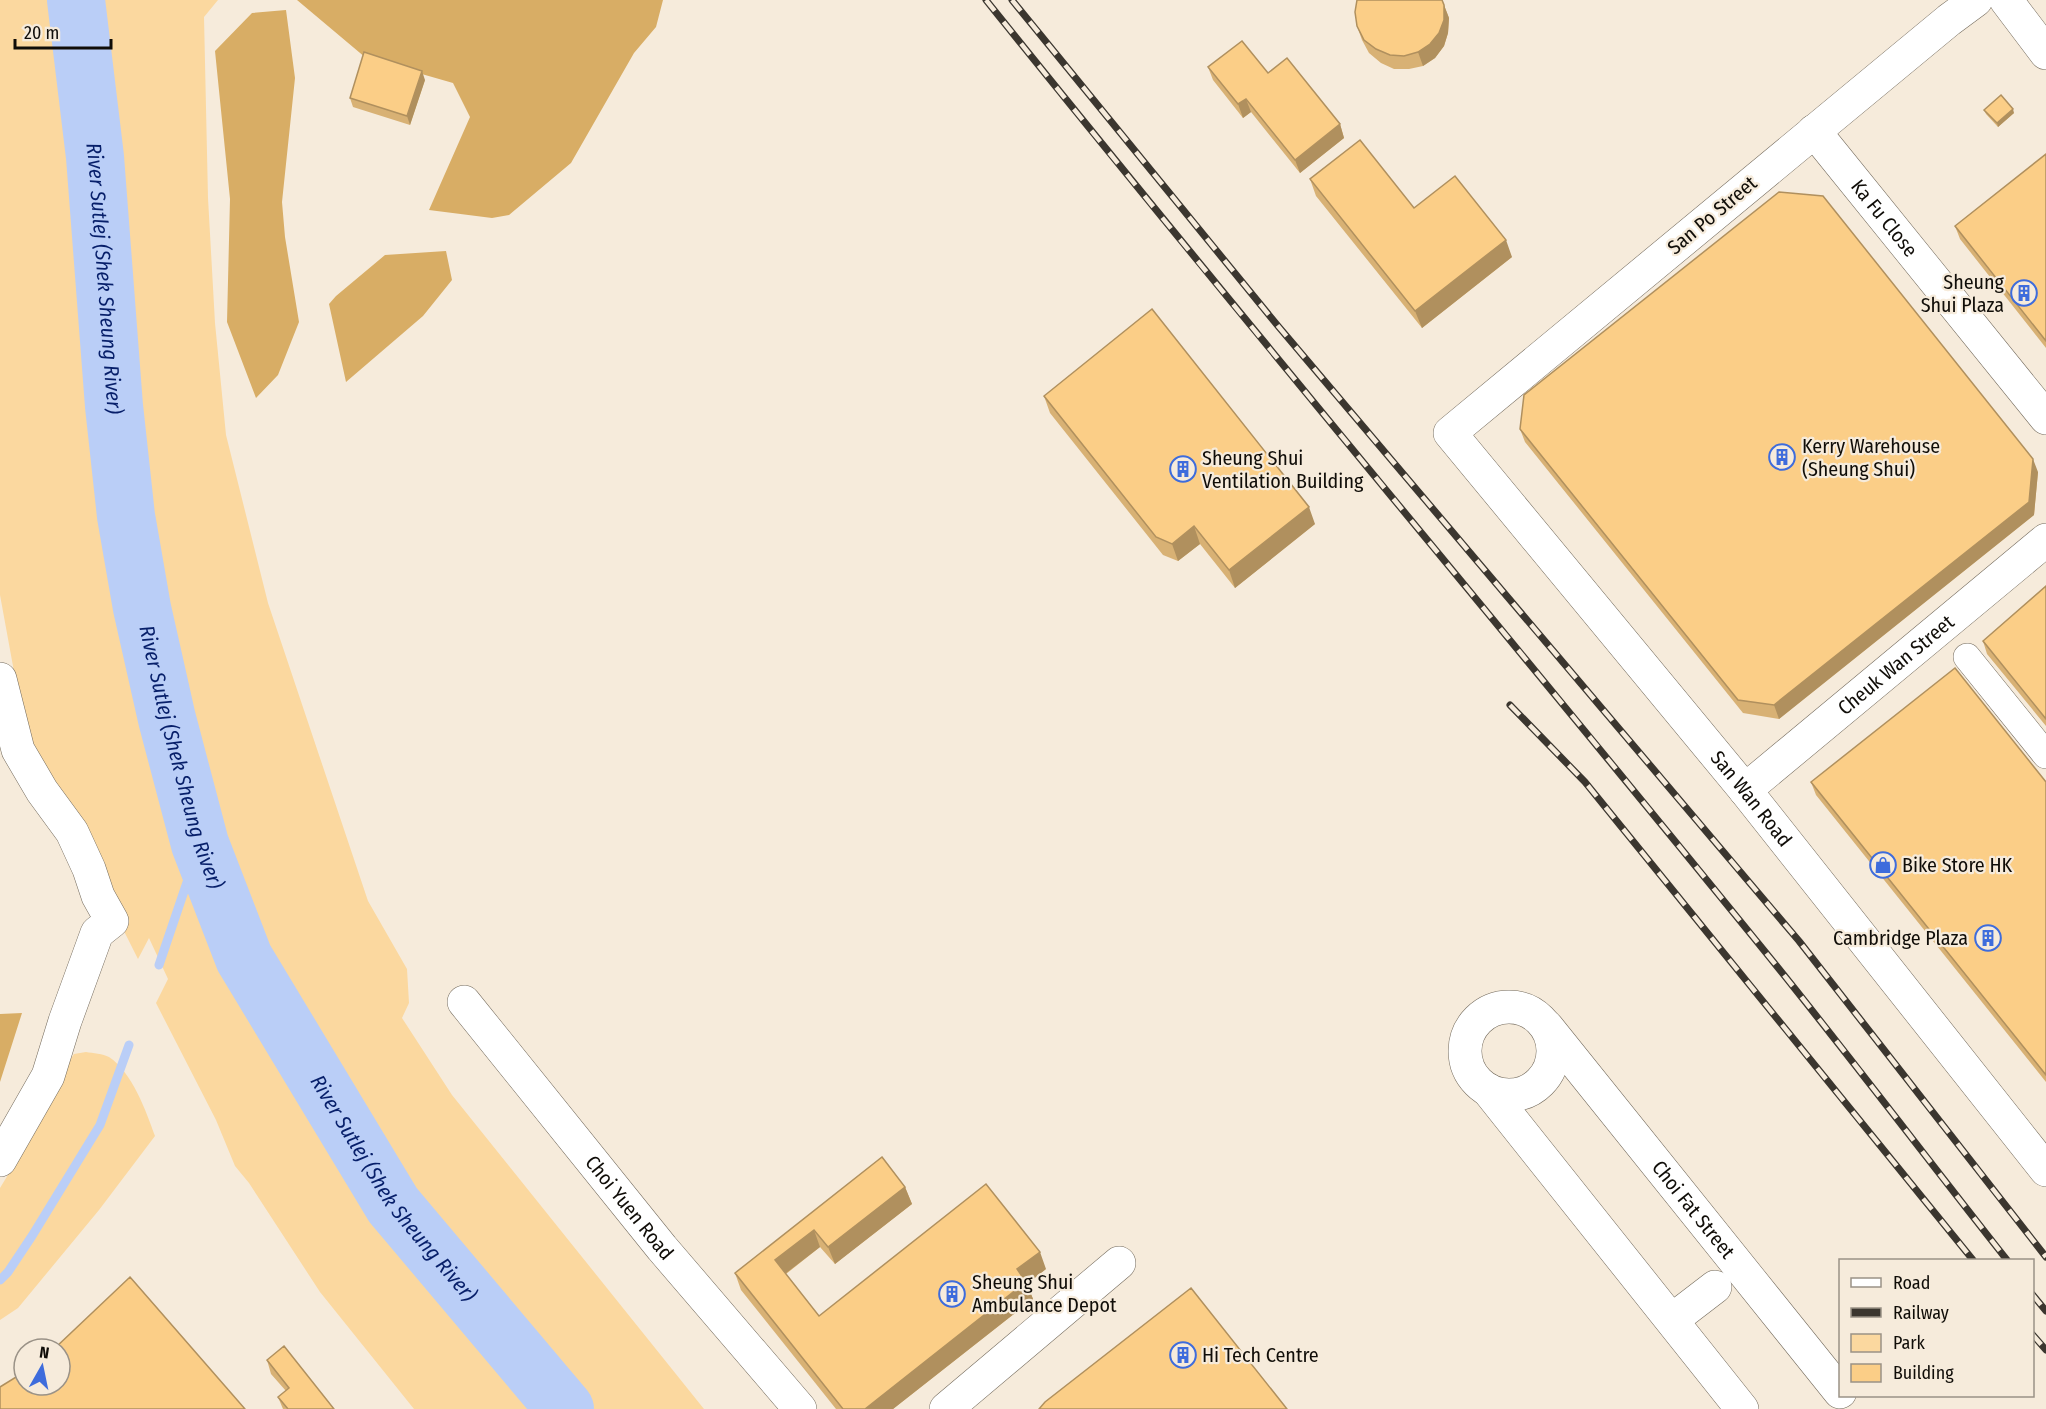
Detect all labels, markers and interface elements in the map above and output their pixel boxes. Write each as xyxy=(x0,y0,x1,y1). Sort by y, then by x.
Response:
scale bar xyxy=(15,12,111,50)
text: 20 m xyxy=(24,22,59,44)
water label: River Sutlej (Shek Sheung River) xyxy=(80,141,128,416)
street label: San Po Street xyxy=(1662,170,1762,259)
street label: Ka Fu Close xyxy=(1846,175,1923,262)
place label: Sheung Shui Plaza xyxy=(1921,270,2005,317)
building icon: Sheung Shui Plaza xyxy=(2009,278,2039,308)
place label: Kerry Warehouse (Sheung Shui) xyxy=(1802,434,1940,481)
building icon: Kerry Warehouse (Sheung Shui) xyxy=(1767,442,1797,472)
place label: Sheung Shui Ventilation Building xyxy=(1202,446,1364,493)
building icon: Sheung Shui Ventilation Building xyxy=(1168,454,1198,484)
street label: Cheuk Wan Street xyxy=(1833,609,1959,720)
water label: River Sutlej (Shek Sheung River) xyxy=(133,623,229,893)
street label: San Wan Road xyxy=(1706,746,1797,851)
shop icon: Bike Store HK xyxy=(1868,850,1898,880)
place label: Bike Store HK xyxy=(1902,853,2012,877)
building icon: Cambridge Plaza xyxy=(1973,923,2003,953)
place label: Cambridge Plaza xyxy=(1833,926,1968,950)
water label: River Sutlej (Shek Sheung River) xyxy=(305,1070,482,1307)
street label: Choi Yuen Road xyxy=(580,1151,679,1265)
street label: Choi Fat Street xyxy=(1647,1156,1740,1264)
legend xyxy=(1839,1259,2034,1397)
place label: Sheung Shui Ambulance Depot xyxy=(972,1270,1117,1317)
text: Road xyxy=(1893,1272,1930,1294)
building icon: Sheung Shui Ambulance Depot xyxy=(937,1279,967,1309)
text: Railway xyxy=(1893,1302,1949,1324)
text: Park xyxy=(1893,1332,1926,1354)
north arrow xyxy=(12,1337,72,1397)
building icon: Hi Tech Centre xyxy=(1168,1340,1198,1370)
text: N xyxy=(38,1343,50,1363)
place label: Hi Tech Centre xyxy=(1202,1343,1319,1367)
text: Building xyxy=(1893,1362,1954,1384)

